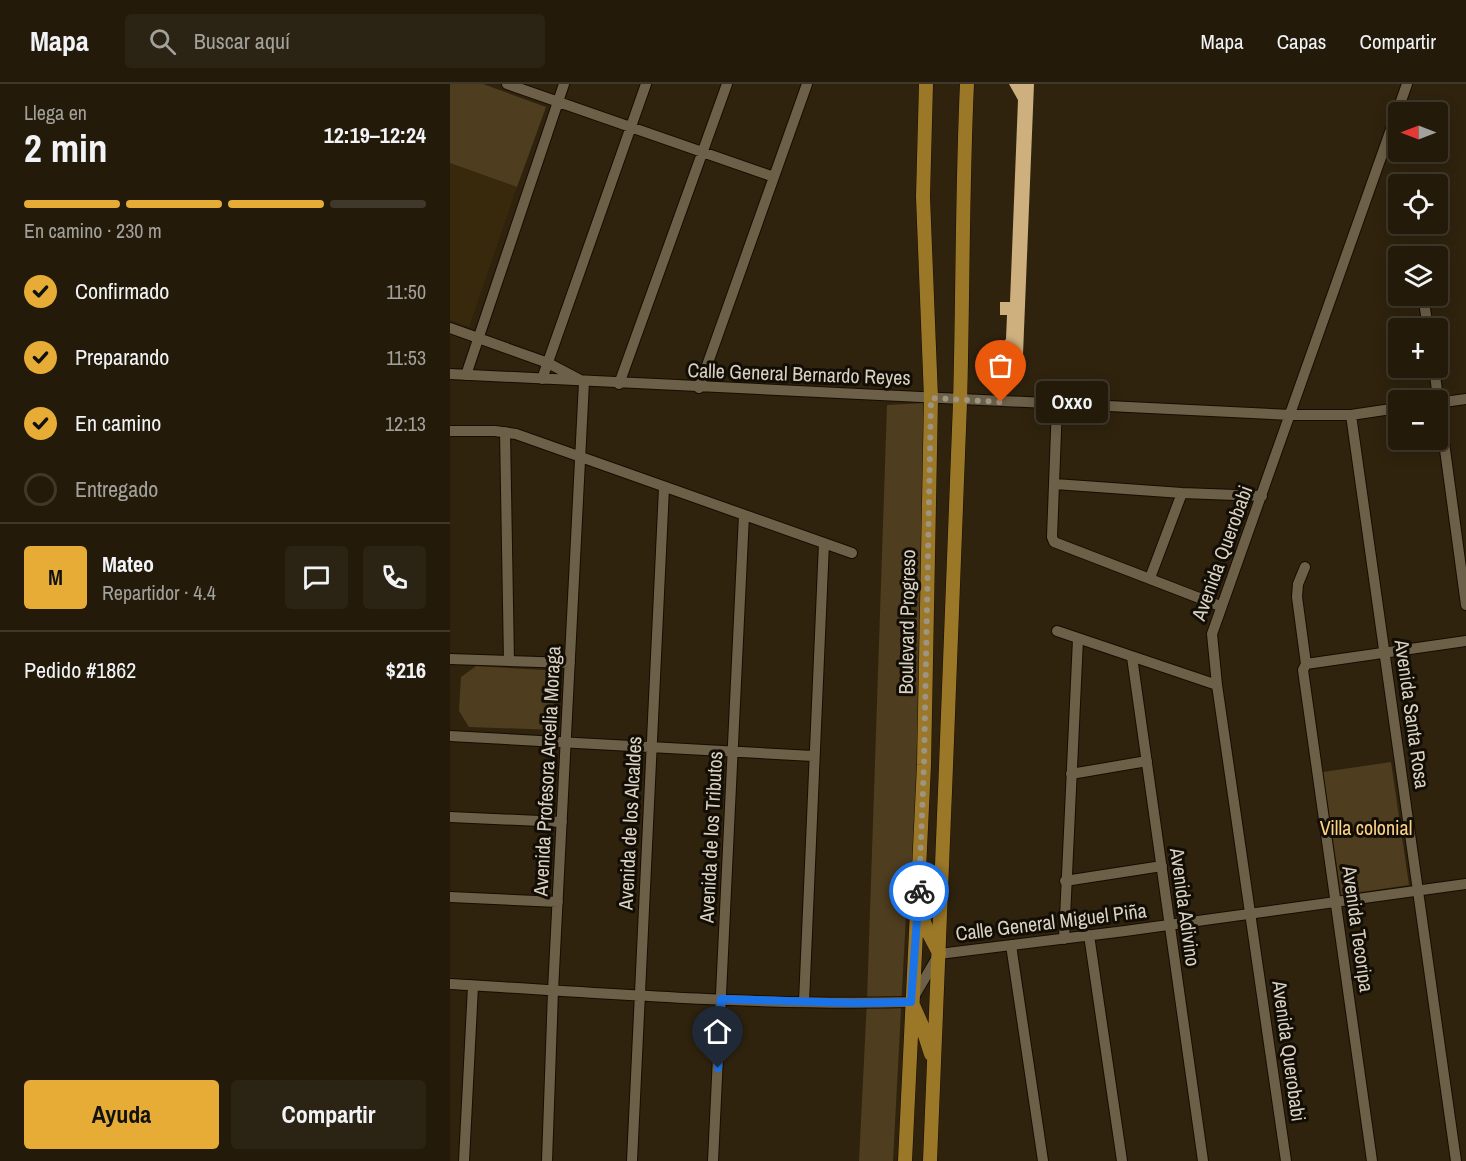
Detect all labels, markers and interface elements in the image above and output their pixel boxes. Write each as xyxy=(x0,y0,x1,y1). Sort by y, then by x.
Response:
search box xyxy=(125,14,545,68)
text: Mapa xyxy=(30,22,89,60)
icon: search xyxy=(146,25,179,58)
text: Buscar aquí xyxy=(194,26,290,56)
text: Mapa xyxy=(1201,27,1244,56)
text: Capas xyxy=(1277,27,1326,56)
text: Compartir xyxy=(1359,27,1436,56)
text: Llega en xyxy=(24,99,87,126)
north arrow xyxy=(1388,102,1448,162)
map controls xyxy=(1388,102,1448,450)
text: 12:19–12:24 xyxy=(324,120,426,150)
text: 2 min xyxy=(24,122,108,174)
button: locate xyxy=(1388,174,1448,234)
text: En camino · 230 m xyxy=(24,217,162,244)
button: layers xyxy=(1388,246,1448,306)
icon: check xyxy=(24,275,57,308)
text: Confirmado xyxy=(75,276,169,306)
text: 11:50 xyxy=(386,278,426,305)
button: + xyxy=(1388,318,1448,378)
pin xyxy=(975,340,1026,402)
icon: check xyxy=(24,341,57,374)
text: Preparando xyxy=(75,342,169,372)
text: 11:53 xyxy=(386,344,426,371)
icon: bag xyxy=(984,349,1017,382)
street label: Calle General Bernardo Reyes xyxy=(687,356,911,391)
callout: Oxxo xyxy=(1037,381,1109,423)
text: Oxxo xyxy=(1051,388,1093,415)
button: − xyxy=(1388,390,1448,450)
icon: check xyxy=(24,407,57,440)
text: En camino xyxy=(75,408,161,438)
text: 12:13 xyxy=(385,410,426,437)
text: Entregado xyxy=(75,474,158,504)
street label: Avenida Querobabi xyxy=(1184,482,1258,625)
button: chat xyxy=(285,546,348,609)
button: phone xyxy=(363,546,426,609)
text: Mateo xyxy=(102,549,154,579)
street label: Boulevard Progreso xyxy=(892,549,921,695)
text: M xyxy=(48,562,63,592)
text: Repartidor · 4.4 xyxy=(102,579,216,606)
street label: Avenida Santa Rosa xyxy=(1389,637,1436,790)
street label: Avenida Profesora Arcelia Moraga xyxy=(526,645,567,898)
text: Pedido #1862 xyxy=(24,655,136,685)
text: $216 xyxy=(386,655,426,685)
street label: Avenida de los Alcaldes xyxy=(611,735,648,911)
street label: Avenida de los Tributos xyxy=(692,750,728,925)
park label: Villa colonial xyxy=(1320,814,1412,841)
street label: Avenida Adivino xyxy=(1164,845,1207,968)
courier xyxy=(889,861,949,921)
street label: Avenida Tecoripa xyxy=(1336,863,1381,994)
icon: bike xyxy=(903,875,936,908)
street label: Calle General Miguel Piña xyxy=(954,896,1148,947)
street label: Avenida Querobabi xyxy=(1266,978,1313,1123)
pin xyxy=(692,1006,743,1068)
icon: home xyxy=(701,1015,734,1048)
button: Ayuda xyxy=(24,1080,219,1149)
button: Compartir xyxy=(231,1080,426,1149)

